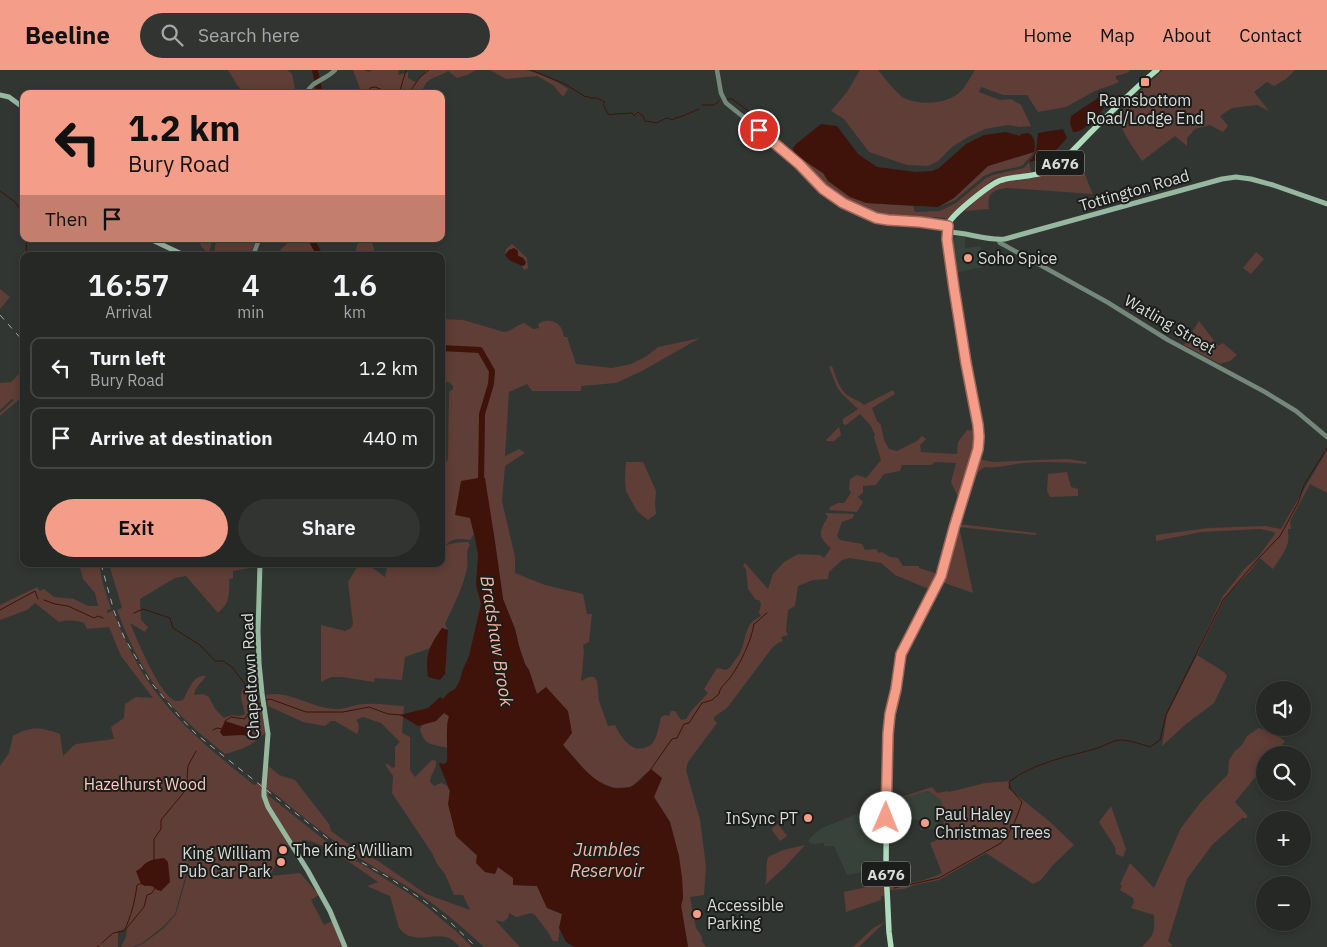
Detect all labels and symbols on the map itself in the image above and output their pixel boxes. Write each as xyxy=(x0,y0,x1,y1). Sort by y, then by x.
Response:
marker: Ramsbottom Road/Lodge End xyxy=(1139,76,1151,88)
place label: Ramsbottom Road/Lodge End xyxy=(1086,90,1204,128)
pin xyxy=(738,109,780,151)
road number: A676 xyxy=(1036,150,1084,176)
street label: Tottington Road xyxy=(1077,165,1191,215)
place label: Soho Spice xyxy=(978,248,1058,268)
marker: Soho Spice xyxy=(962,252,974,264)
street label: Watling Street xyxy=(1121,290,1219,358)
water label: Bradshaw Brook xyxy=(475,574,519,709)
street label: Chapeltown Road xyxy=(237,612,263,740)
park label: Hazelhurst Wood xyxy=(84,774,206,794)
position arrow xyxy=(859,791,911,843)
place label: Paul Haley Christmas Trees xyxy=(935,804,1051,842)
place label: InSync PT xyxy=(725,808,798,828)
marker: InSync PT xyxy=(802,812,814,824)
marker: Paul Haley Christmas Trees xyxy=(919,817,931,829)
water label: Jumbles Reservoir xyxy=(570,838,644,882)
place label: The King William xyxy=(293,840,413,860)
place label: King William Pub Car Park xyxy=(179,843,272,881)
marker: The King William xyxy=(277,844,289,856)
marker: King William Pub Car Park xyxy=(275,856,287,868)
road number: A676 xyxy=(862,862,910,886)
place label: Accessible Parking xyxy=(707,895,784,933)
marker: Accessible Parking xyxy=(691,908,703,920)

